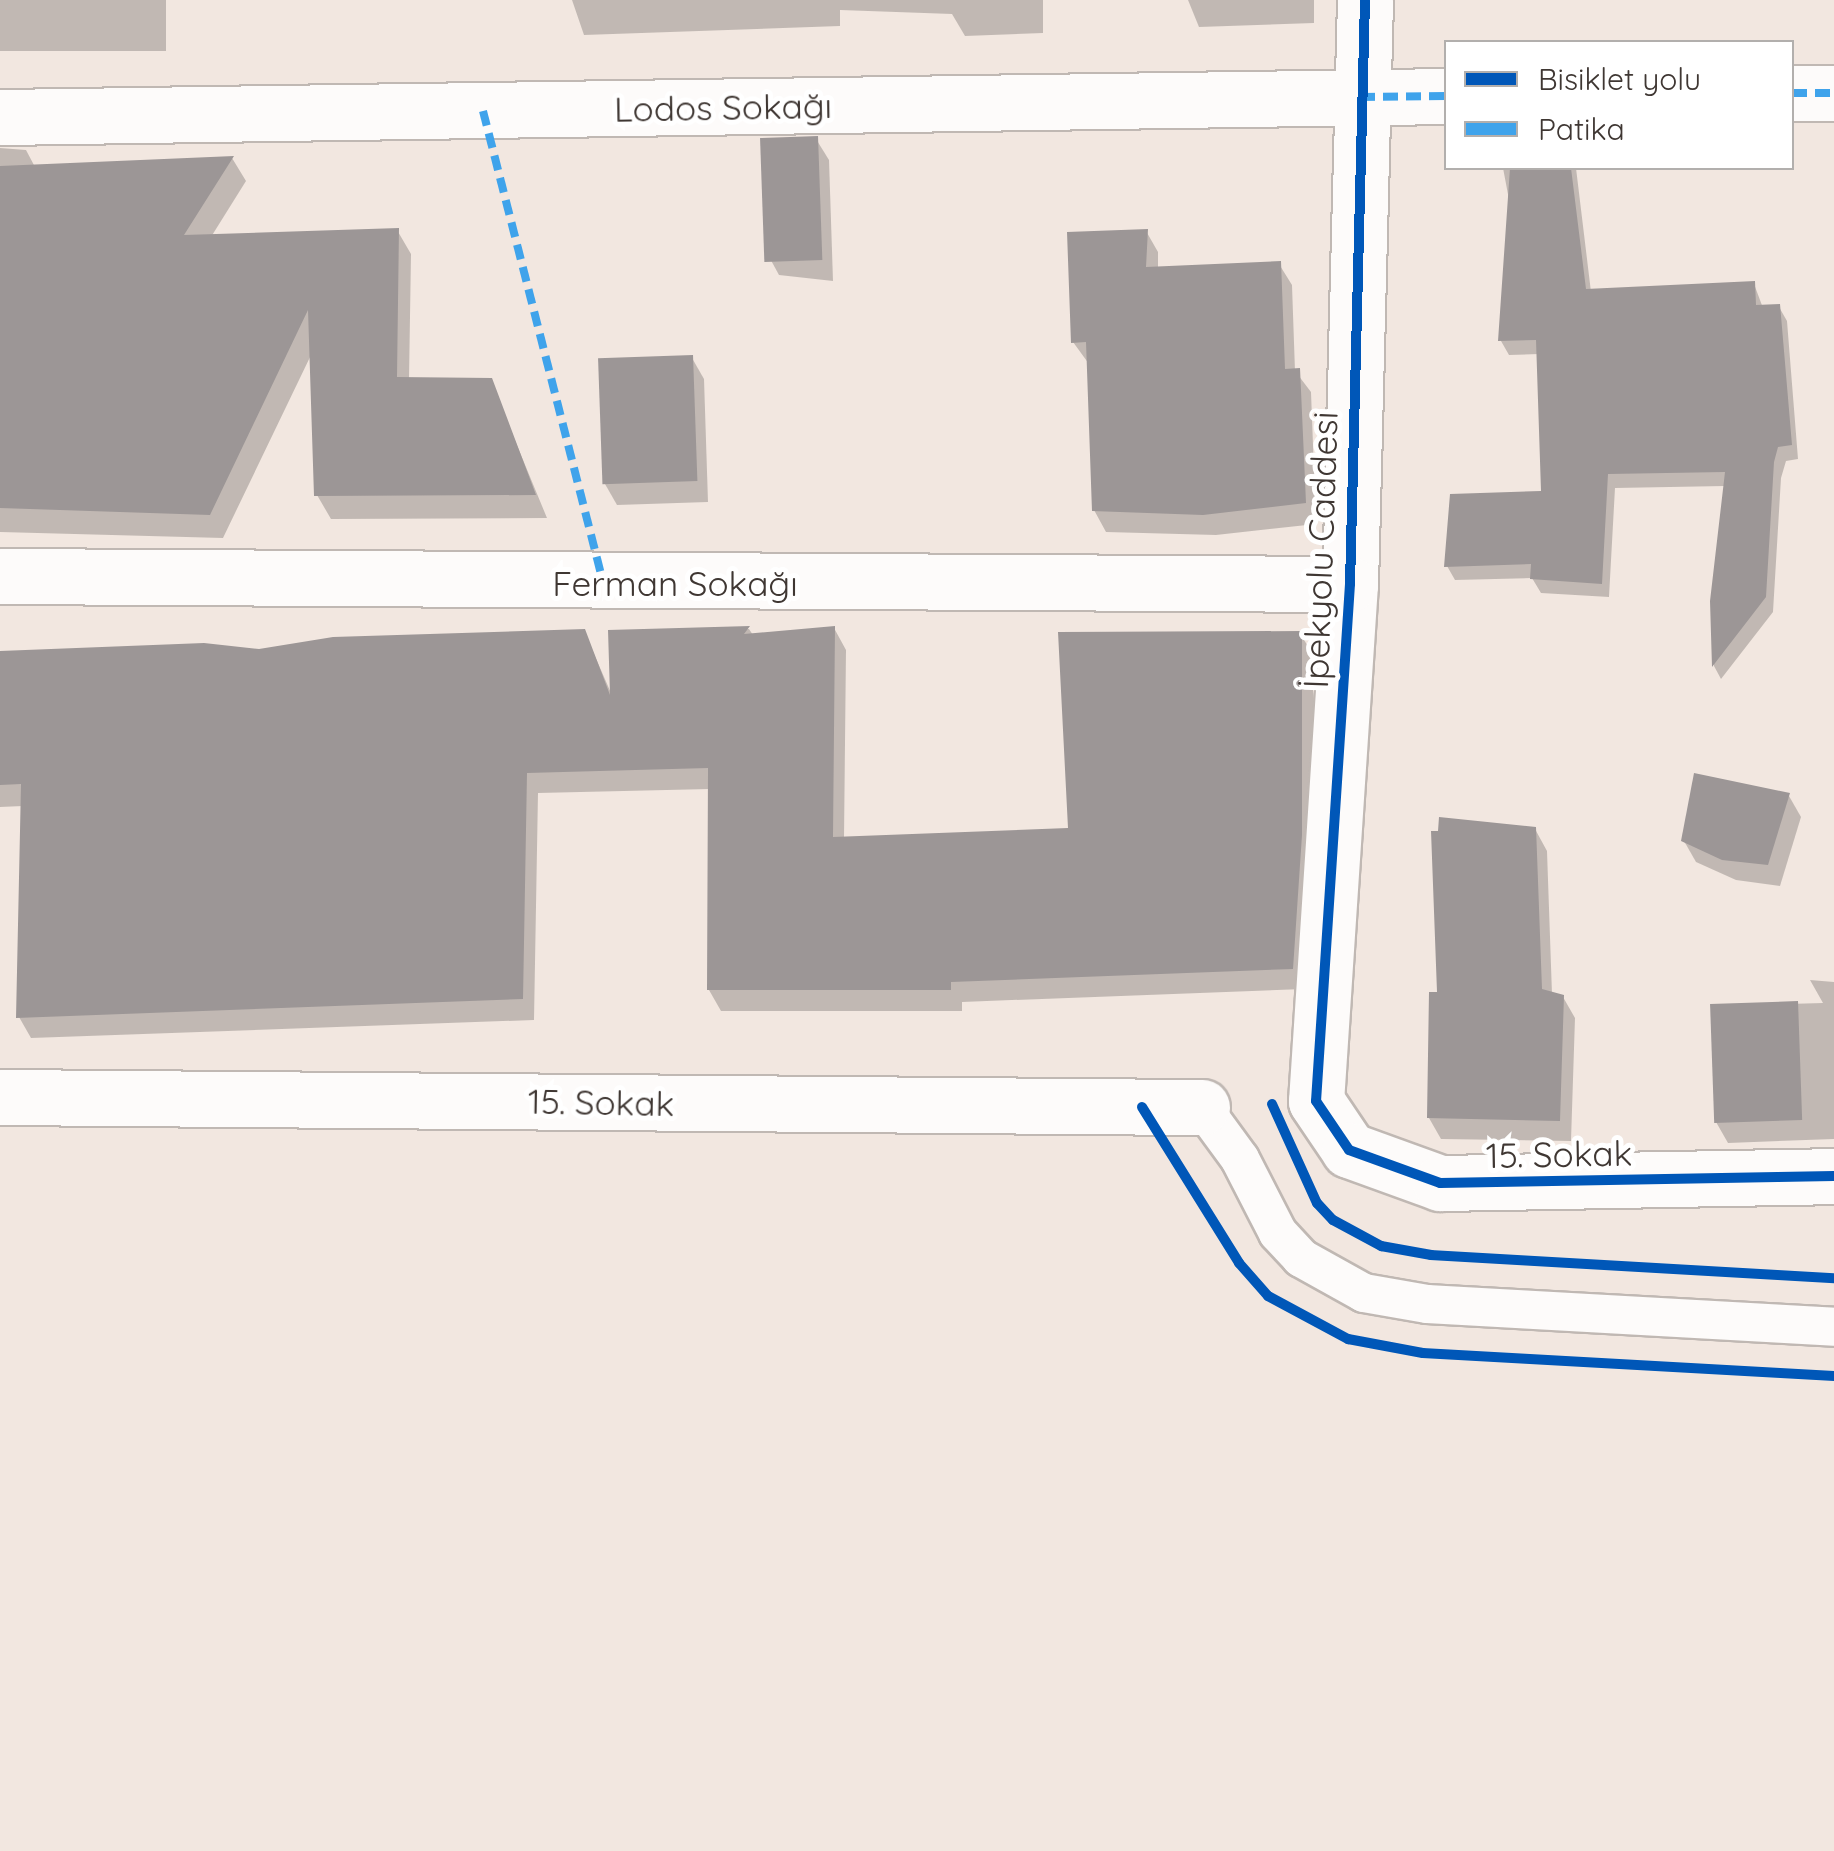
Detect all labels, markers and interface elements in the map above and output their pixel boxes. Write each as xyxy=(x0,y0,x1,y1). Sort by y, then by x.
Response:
legend xyxy=(1444,40,1794,170)
text: Bisiklet yolu xyxy=(1538,60,1701,98)
street label: Lodos Sokağı xyxy=(614,84,832,130)
text: Patika xyxy=(1538,110,1625,148)
street label: İpekyolu Caddesi xyxy=(1294,411,1346,689)
street label: Ferman Sokağı xyxy=(552,562,798,604)
street label: 15. Sokak xyxy=(527,1080,675,1124)
street label: 15. Sokak xyxy=(1485,1132,1633,1176)

